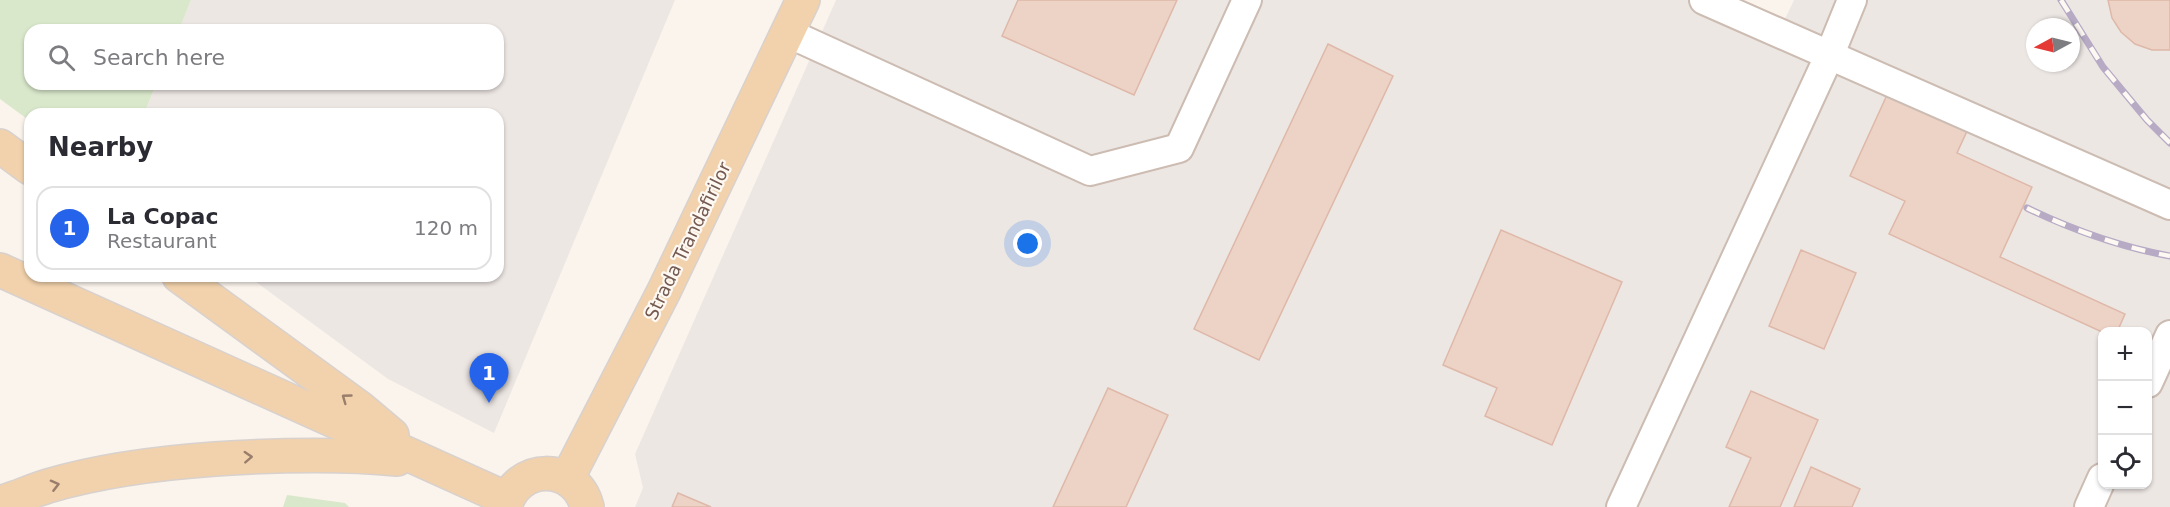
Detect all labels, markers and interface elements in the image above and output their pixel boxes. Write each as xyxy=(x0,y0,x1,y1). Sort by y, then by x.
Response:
north arrow xyxy=(2026,18,2080,72)
search box xyxy=(24,24,504,90)
icon: search xyxy=(45,41,78,74)
text: Search here xyxy=(93,45,225,70)
text: Nearby xyxy=(48,132,153,162)
street label: Strada Trandafirilor xyxy=(640,158,735,323)
text: La Copac xyxy=(107,204,218,229)
text: 1 xyxy=(63,216,76,240)
text: 120 m xyxy=(414,216,478,240)
text: Restaurant xyxy=(107,229,217,253)
your location xyxy=(1013,229,1042,258)
map controls xyxy=(2098,327,2152,489)
button: + xyxy=(2098,327,2152,381)
pin: 1 xyxy=(470,354,508,403)
button: − xyxy=(2098,381,2152,435)
one-way arrow xyxy=(341,394,352,405)
button: locate xyxy=(2098,435,2152,489)
one-way arrow xyxy=(244,451,253,464)
one-way arrow xyxy=(50,479,60,492)

